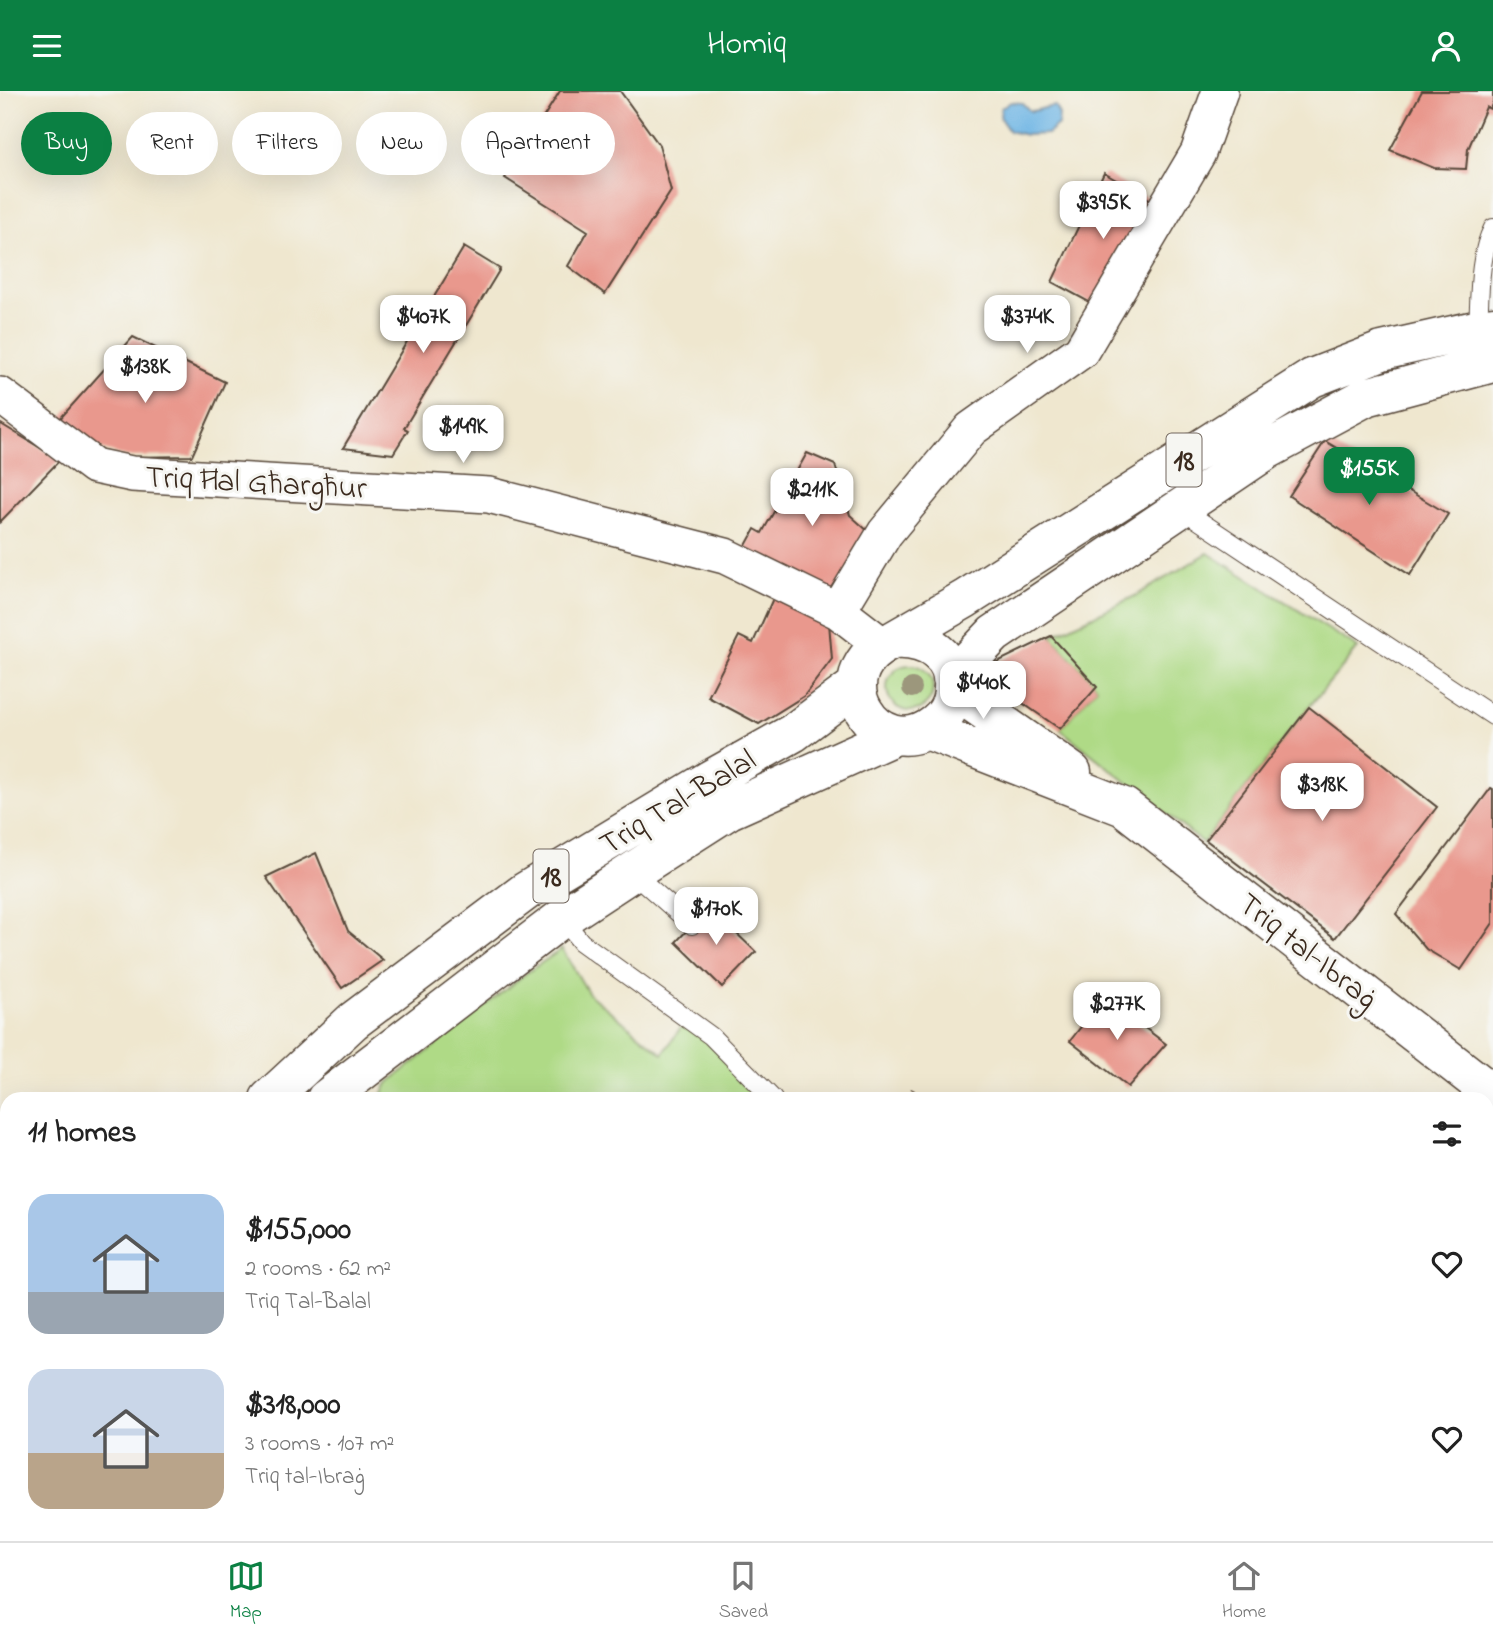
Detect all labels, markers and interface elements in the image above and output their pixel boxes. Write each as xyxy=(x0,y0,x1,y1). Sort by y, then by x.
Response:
text: Homiq xyxy=(707,22,786,69)
icon: menu xyxy=(28,27,66,65)
icon: person xyxy=(1427,27,1465,65)
chip: Buy xyxy=(21,112,112,175)
chip: Rent xyxy=(126,112,218,175)
chip: Filters xyxy=(232,112,342,175)
chip: New xyxy=(356,112,447,175)
chip: Apartment xyxy=(461,112,615,175)
pin: $395K xyxy=(1054,181,1152,241)
text: $395K xyxy=(1076,187,1130,220)
pin: $407K xyxy=(374,295,472,355)
pin: $374K xyxy=(978,295,1076,355)
text: $407K xyxy=(396,301,450,334)
text: $374K xyxy=(1000,301,1054,334)
pin: $138K xyxy=(96,345,194,405)
text: $138K xyxy=(120,351,170,384)
pin: $149K xyxy=(414,405,512,465)
text: $149K xyxy=(439,411,487,444)
road number: 18 xyxy=(1166,433,1202,487)
pin: $155K xyxy=(1320,447,1418,507)
text: $155K xyxy=(1340,453,1398,486)
street label: Triq Ħal Għargħur xyxy=(144,455,368,514)
pin: $211K xyxy=(763,469,861,528)
text: $211K xyxy=(786,474,838,507)
pin: $440K xyxy=(934,661,1032,721)
text: $440K xyxy=(956,667,1010,700)
street label: Triq Tal-Balal xyxy=(592,739,766,869)
pin: $318K xyxy=(1273,763,1371,823)
text: $318K xyxy=(1297,769,1347,802)
road number: 18 xyxy=(534,849,568,903)
street label: Triq tal-Ibraġ xyxy=(1227,883,1387,1023)
pin: $170K xyxy=(667,887,765,947)
text: $170K xyxy=(690,893,742,926)
pin: $277K xyxy=(1068,983,1166,1042)
text: $277K xyxy=(1089,988,1145,1021)
text: 11 homes xyxy=(28,1112,136,1156)
icon: filters xyxy=(1428,1115,1466,1153)
text: $155,000 xyxy=(245,1209,351,1253)
icon: home xyxy=(84,1222,168,1306)
icon: heart xyxy=(1428,1245,1466,1283)
text: 2 rooms · 62 m² xyxy=(245,1253,391,1286)
text: Triq Tal-Balal xyxy=(245,1286,371,1319)
text: $318,000 xyxy=(245,1384,340,1428)
icon: home xyxy=(84,1397,168,1481)
icon: heart xyxy=(1428,1420,1466,1458)
text: 3 rooms · 107 m² xyxy=(245,1428,394,1461)
text: Triq tal-Ibraġ xyxy=(245,1461,365,1494)
tab: Map xyxy=(227,1557,265,1626)
tab: Saved xyxy=(719,1557,768,1626)
tab: Home xyxy=(1222,1557,1266,1626)

